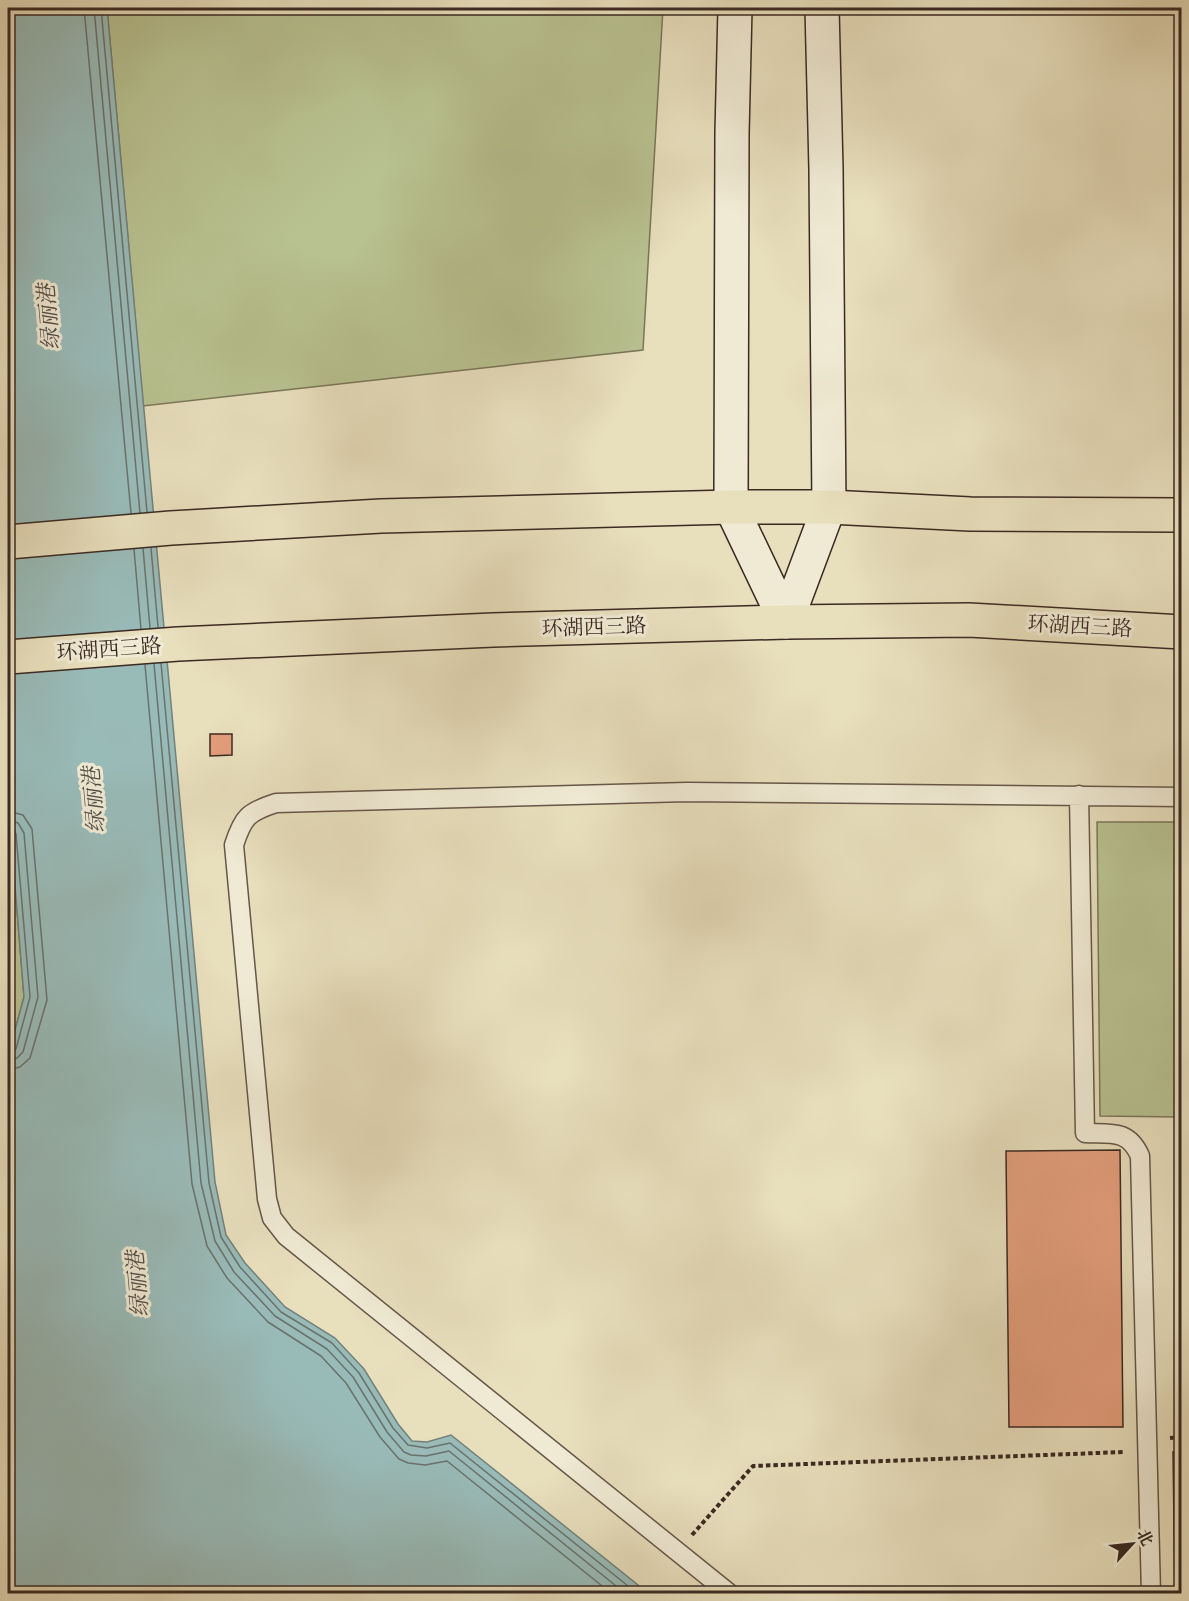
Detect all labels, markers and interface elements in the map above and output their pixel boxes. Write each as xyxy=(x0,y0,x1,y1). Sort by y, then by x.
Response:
water label: 绿丽港 xyxy=(33,280,66,351)
street label: 环湖西三路 xyxy=(1027,611,1133,643)
street label: 环湖西三路 xyxy=(541,613,647,643)
street label: 环湖西三路 xyxy=(56,633,162,667)
water label: 绿丽港 xyxy=(78,763,111,834)
water label: 绿丽港 xyxy=(122,1247,155,1318)
north arrow xyxy=(1102,1514,1162,1574)
text: 北 xyxy=(1132,1526,1157,1549)

